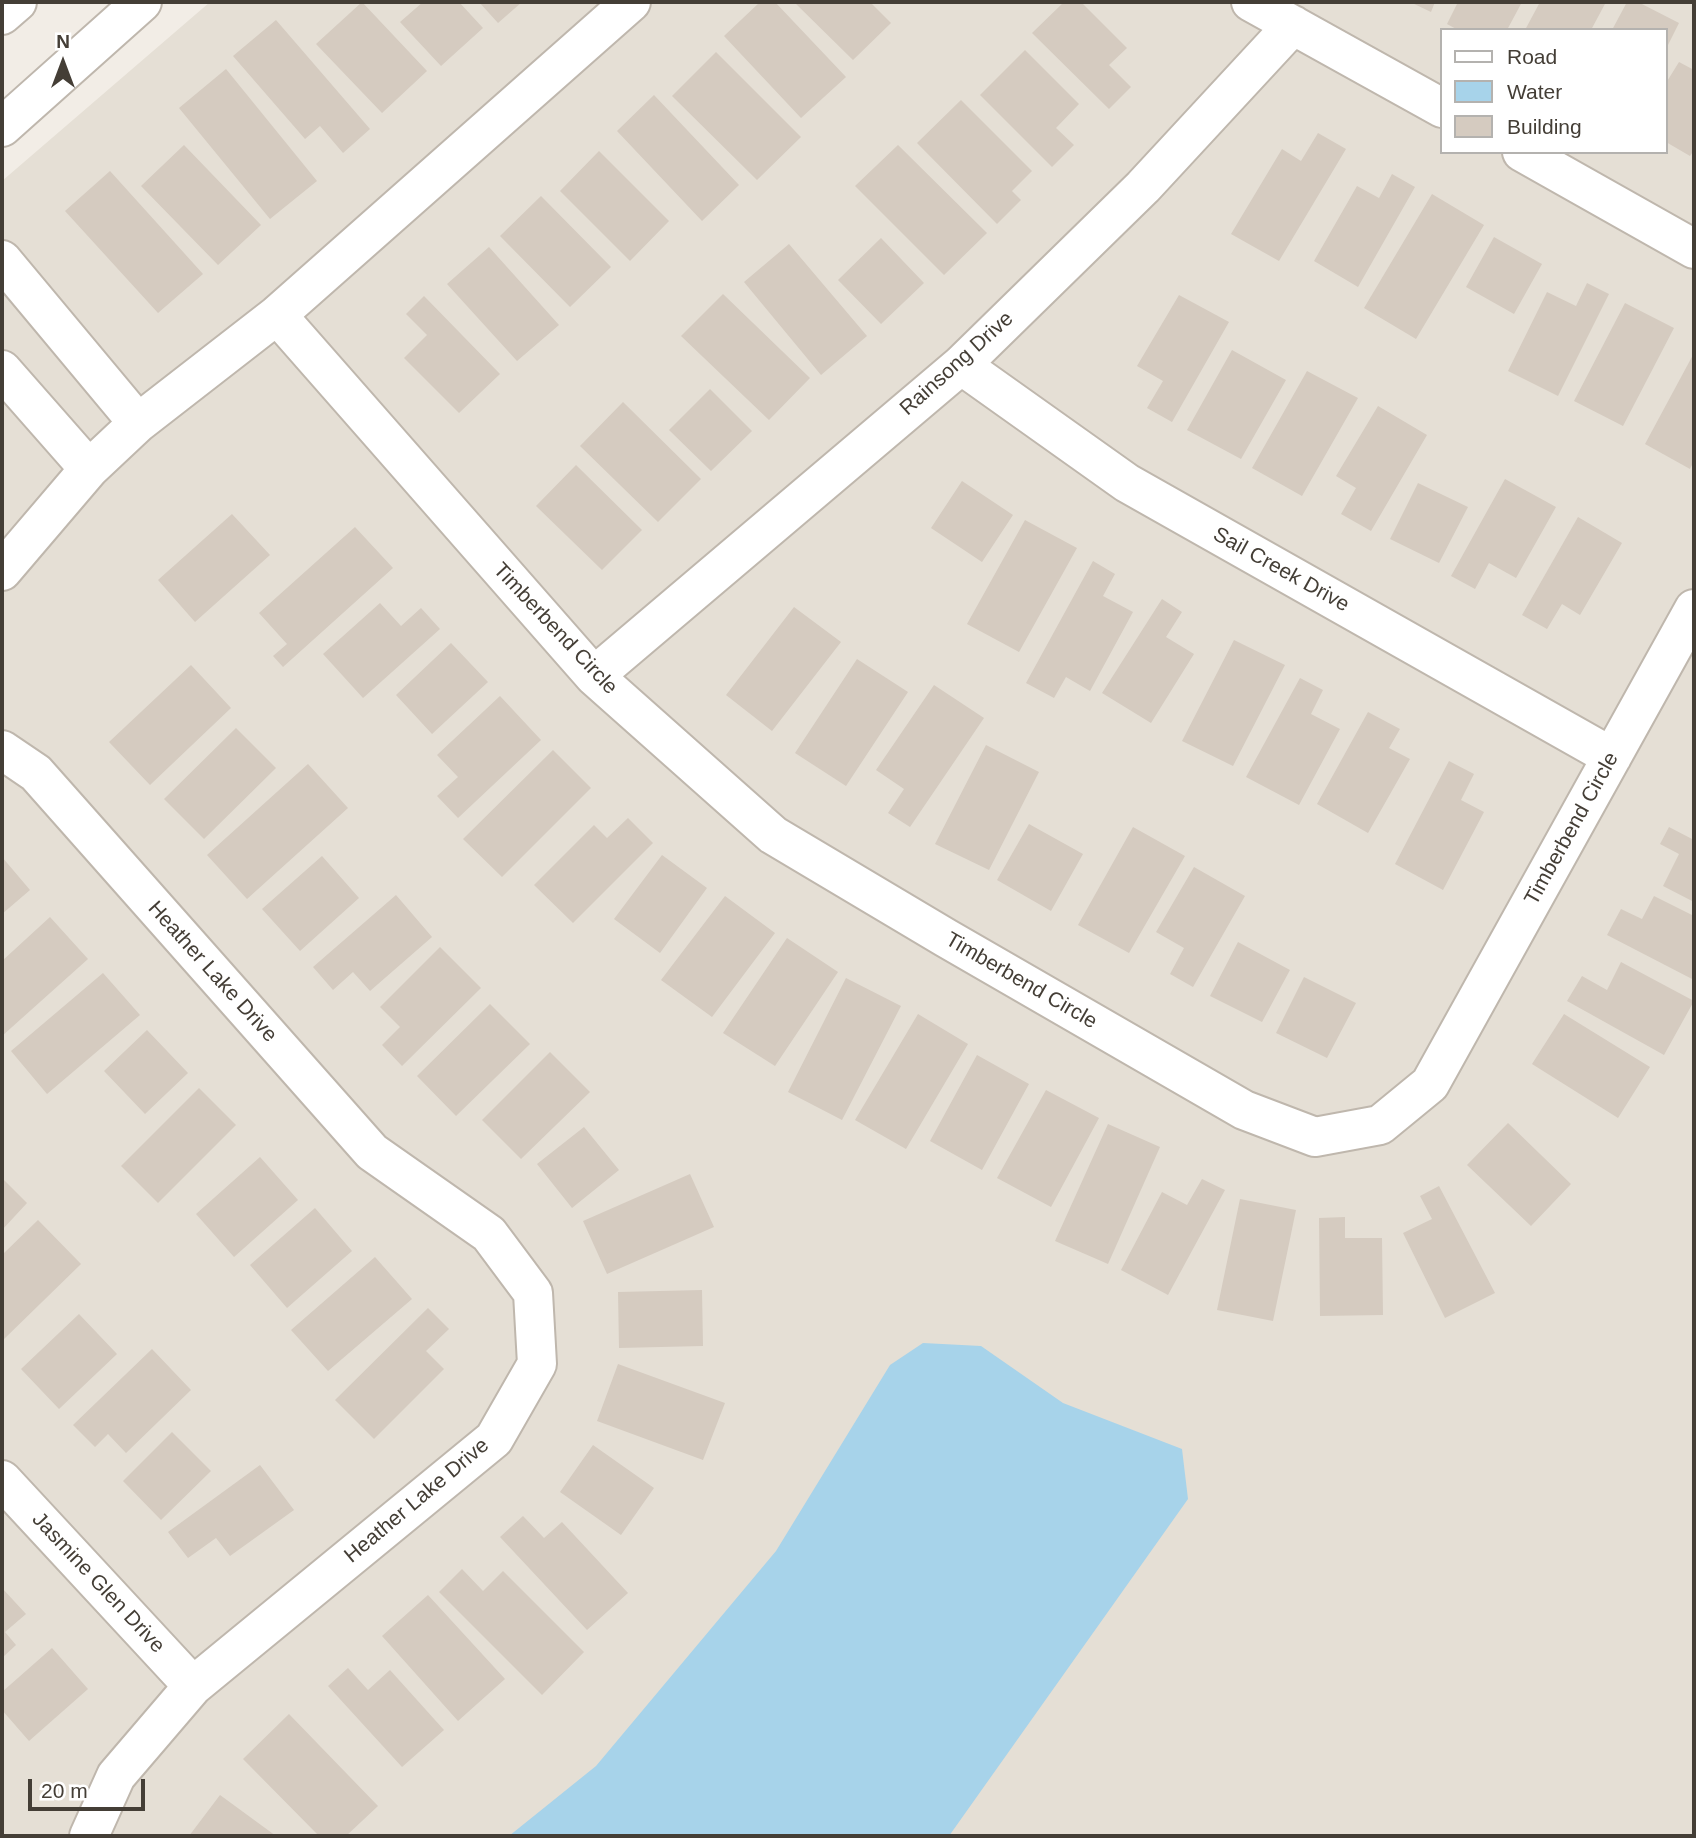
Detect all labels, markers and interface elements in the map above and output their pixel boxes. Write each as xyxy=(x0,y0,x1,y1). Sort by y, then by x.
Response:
north arrow xyxy=(28,28,98,98)
legend xyxy=(1440,28,1668,154)
text: N xyxy=(56,31,70,52)
text: Road xyxy=(1507,45,1557,68)
text: Water xyxy=(1507,80,1562,103)
text: Building xyxy=(1507,115,1582,138)
street label: Rainsong Drive xyxy=(895,307,1019,421)
street label: Sail Creek Drive xyxy=(1209,522,1353,618)
street label: Timberbend Circle xyxy=(488,558,622,700)
street label: Timberbend Circle xyxy=(1520,748,1624,910)
street label: Heather Lake Drive xyxy=(142,896,282,1048)
street label: Timberbend Circle xyxy=(941,927,1101,1035)
street label: Heather Lake Drive xyxy=(340,1433,494,1569)
street label: Jasmine Glen Drive xyxy=(26,1507,170,1659)
scale bar xyxy=(32,1764,149,1808)
text: 20 m xyxy=(41,1779,88,1802)

